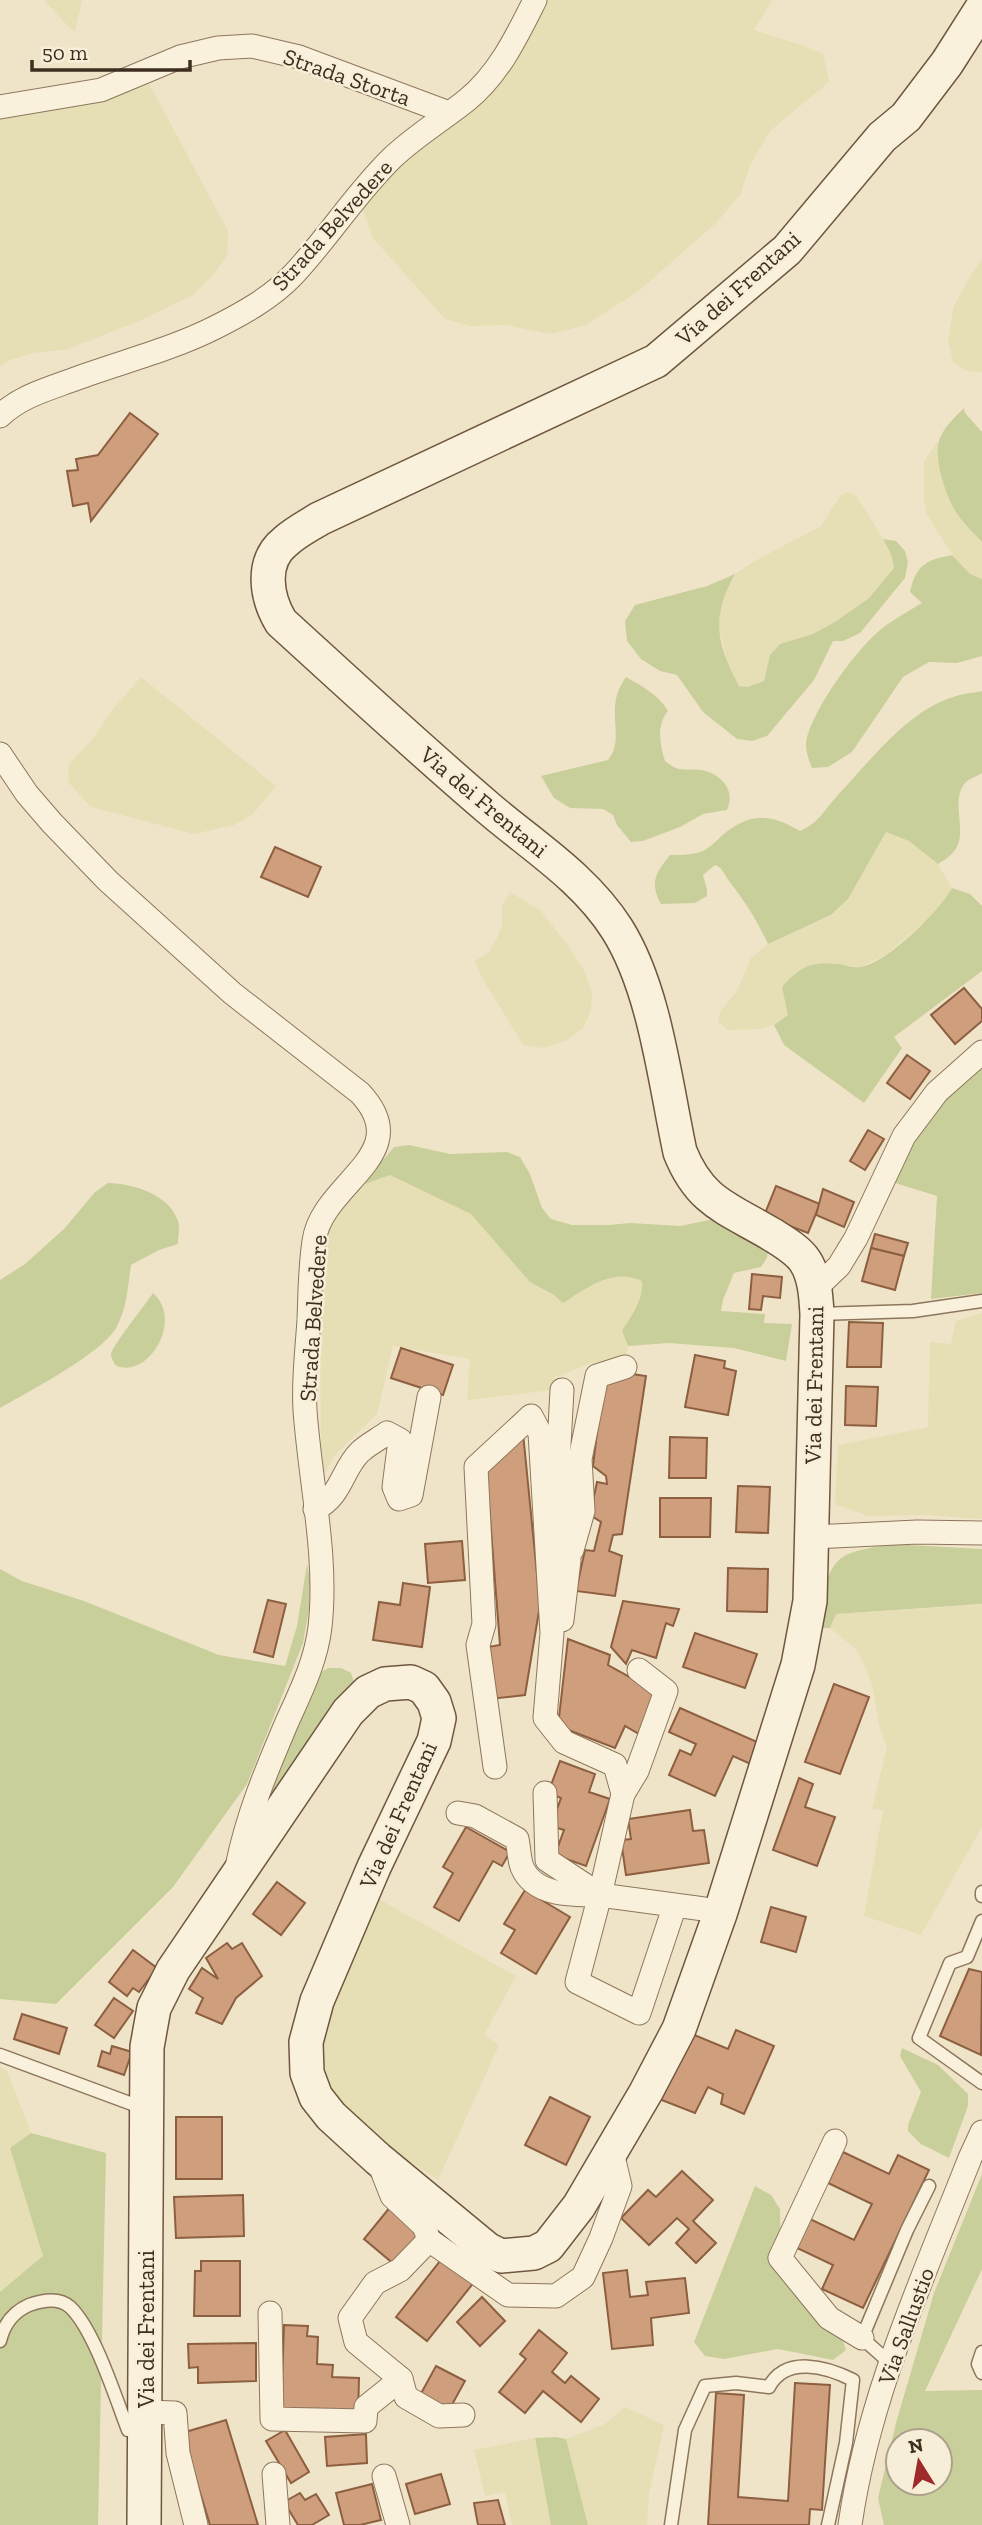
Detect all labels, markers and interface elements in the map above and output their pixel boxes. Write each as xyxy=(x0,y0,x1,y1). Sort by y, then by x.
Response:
scale bar xyxy=(32,28,189,72)
text: 50 m xyxy=(42,40,88,65)
street label: Strada Storta xyxy=(280,42,414,112)
street label: Strada Belvedere xyxy=(266,154,398,296)
street label: Via dei Frentani xyxy=(669,225,806,352)
street label: Via dei Frentani xyxy=(414,740,554,864)
street label: Strada Belvedere xyxy=(293,1234,333,1402)
street label: Via dei Frentani xyxy=(799,1306,829,1465)
street label: Via dei Frentani xyxy=(353,1737,443,1894)
street label: Via dei Frentani xyxy=(132,2250,160,2409)
street label: Via Sallustio xyxy=(872,2264,940,2389)
north arrow xyxy=(884,2427,954,2497)
text: N xyxy=(907,2433,925,2458)

